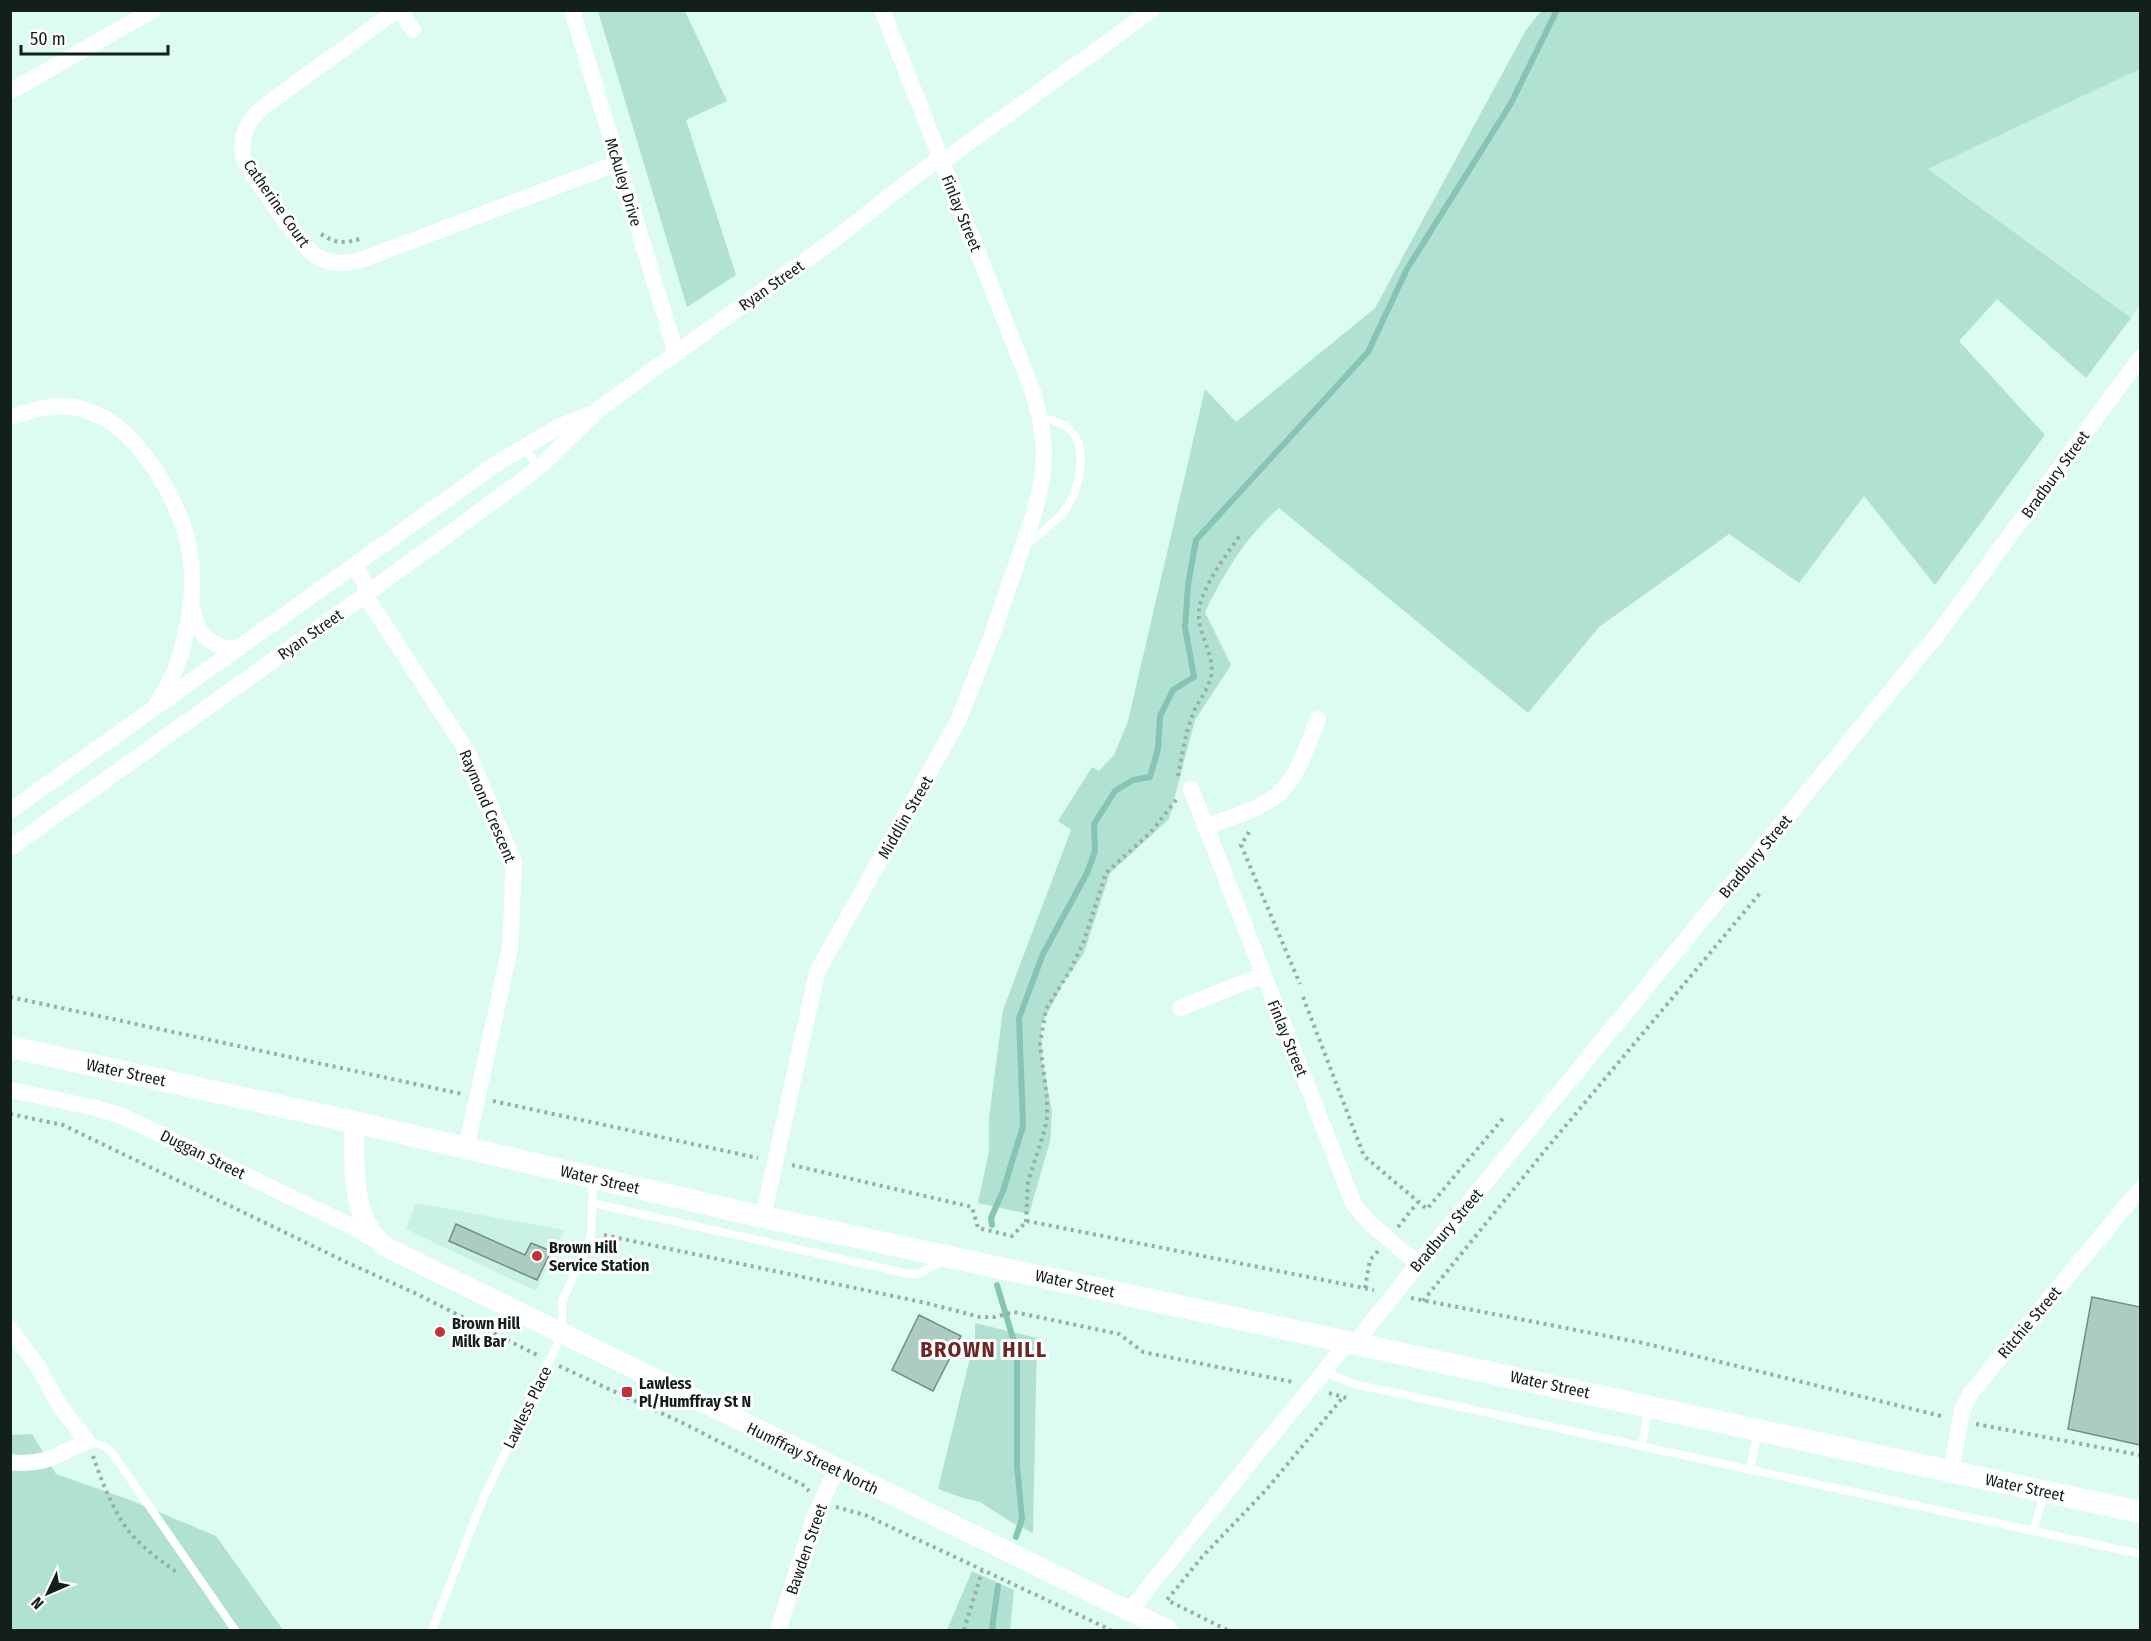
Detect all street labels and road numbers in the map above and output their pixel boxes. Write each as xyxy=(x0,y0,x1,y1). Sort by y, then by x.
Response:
street label: McAuley Drive xyxy=(601,135,646,229)
street label: Catherine Court xyxy=(239,156,314,251)
street label: Finlay Street xyxy=(938,172,986,255)
street label: Ryan Street xyxy=(735,256,808,315)
street label: Bradbury Street xyxy=(2017,426,2094,522)
street label: Ryan Street xyxy=(274,605,347,664)
street label: Raymond Crescent xyxy=(455,747,520,866)
street label: Middlin Street xyxy=(874,772,937,862)
street label: Bradbury Street xyxy=(1715,810,1796,902)
street label: Finlay Street xyxy=(1264,997,1312,1080)
street label: Water Street xyxy=(84,1055,168,1090)
street label: Duggan Street xyxy=(157,1126,249,1183)
street label: Water Street xyxy=(558,1161,642,1198)
street label: Bradbury Street xyxy=(1406,1184,1487,1276)
street label: Water Street xyxy=(1033,1266,1117,1301)
street label: Ritchie Street xyxy=(1994,1282,2065,1362)
street label: Lawless Place xyxy=(499,1363,556,1451)
street label: Water Street xyxy=(1508,1367,1592,1402)
street label: Humffray Street North xyxy=(744,1418,882,1499)
street label: Water Street xyxy=(1983,1470,2067,1505)
street label: Bawden Street xyxy=(782,1500,831,1597)

